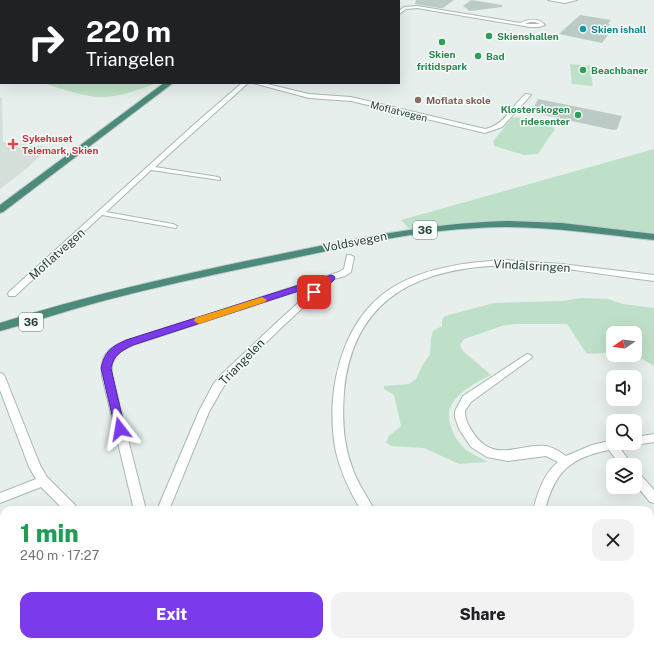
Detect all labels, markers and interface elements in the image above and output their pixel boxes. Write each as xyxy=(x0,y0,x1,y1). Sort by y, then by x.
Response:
text: 220 m xyxy=(86,15,171,48)
icon: right xyxy=(20,16,72,68)
place label: Skien ishall xyxy=(591,23,646,35)
marker: Skien ishall xyxy=(578,24,588,34)
place label: Skienshallen xyxy=(497,30,559,42)
marker: Skienshallen xyxy=(484,31,494,41)
marker: Skien fritidspark xyxy=(437,37,447,47)
place label: Skien fritidspark xyxy=(417,48,467,72)
text: Triangelen xyxy=(86,49,175,70)
place label: Bad xyxy=(486,50,505,62)
marker: Bad xyxy=(473,51,483,61)
place label: Beachbaner xyxy=(591,64,648,76)
marker: Beachbaner xyxy=(578,65,588,75)
place label: Moflata skole xyxy=(426,94,491,106)
marker: Moflata skole xyxy=(413,95,423,105)
street label: Moflatvegen xyxy=(369,98,429,124)
place label: Klosterskogen ridesenter xyxy=(501,103,570,127)
marker: Klosterskogen ridesenter xyxy=(573,110,583,120)
place label: Sykehuset Telemark, Skien xyxy=(22,132,99,156)
marker: Sykehuset Telemark, Skien xyxy=(7,138,19,150)
road number: 36 xyxy=(413,221,437,239)
street label: Moflatvegen xyxy=(26,225,88,283)
street label: Voldsvegen xyxy=(322,229,388,255)
street label: Vindalsringen xyxy=(493,257,571,275)
pin xyxy=(297,275,331,309)
icon: arrive xyxy=(303,281,325,303)
road number: 36 xyxy=(19,313,43,331)
north arrow xyxy=(606,326,642,362)
map controls xyxy=(606,326,642,494)
street label: Triangelen xyxy=(216,336,268,388)
button: sound xyxy=(606,370,642,406)
position arrow xyxy=(99,408,141,450)
button: search xyxy=(606,414,642,450)
button: layers xyxy=(606,458,642,494)
text: 1 min xyxy=(20,519,79,547)
button: close xyxy=(592,519,634,561)
text: 240 m · 17:27 xyxy=(20,548,99,563)
button: Exit xyxy=(20,592,323,638)
button: Share xyxy=(331,592,634,638)

